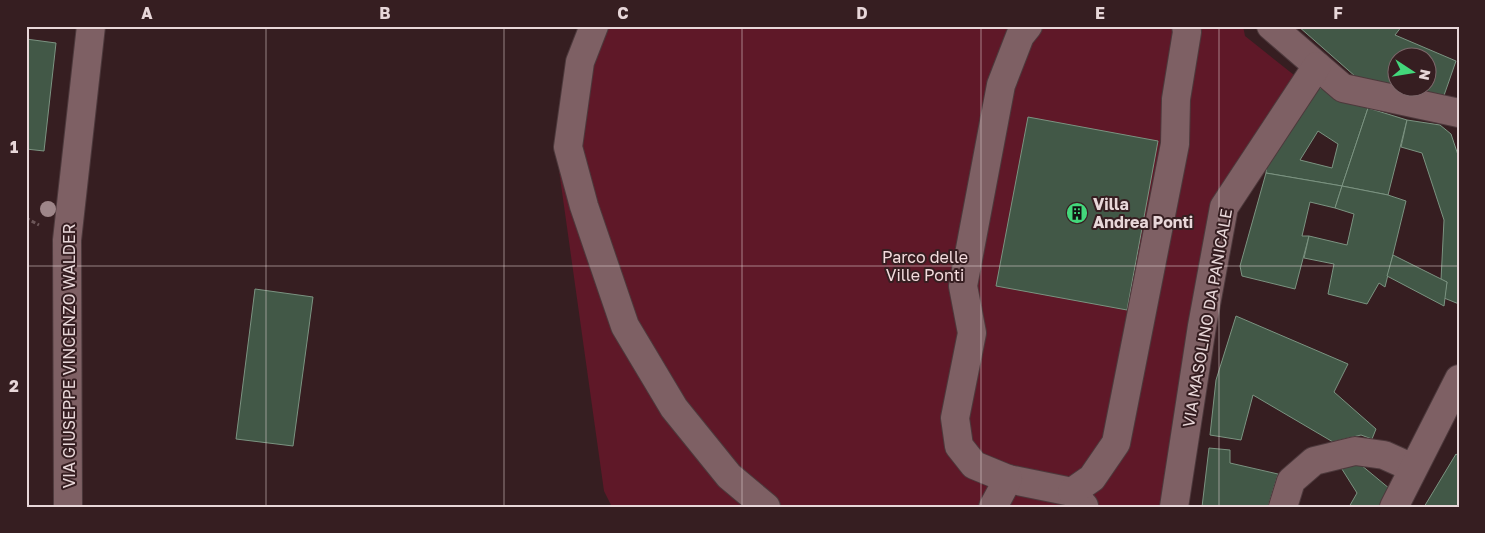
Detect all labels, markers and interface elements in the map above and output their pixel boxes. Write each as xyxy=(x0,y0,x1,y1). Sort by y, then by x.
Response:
text: A xyxy=(141,3,153,23)
text: B xyxy=(379,3,391,23)
text: C xyxy=(617,3,629,23)
text: D xyxy=(856,3,868,23)
text: E xyxy=(1095,3,1105,23)
text: F xyxy=(1333,3,1343,23)
north arrow xyxy=(1388,48,1438,98)
text: N xyxy=(1416,68,1435,82)
text: 1 xyxy=(10,137,18,157)
place label: Villa Andrea Ponti xyxy=(1093,194,1193,232)
building icon: Villa Andrea Ponti xyxy=(1065,201,1089,225)
street label: VIA MASOLINO DA PANICALE xyxy=(1178,207,1236,429)
street label: VIA GIUSEPPE VINCENZO WALDER xyxy=(59,223,79,489)
park label: Parco delle Ville Ponti xyxy=(882,247,968,285)
text: 2 xyxy=(9,376,19,396)

